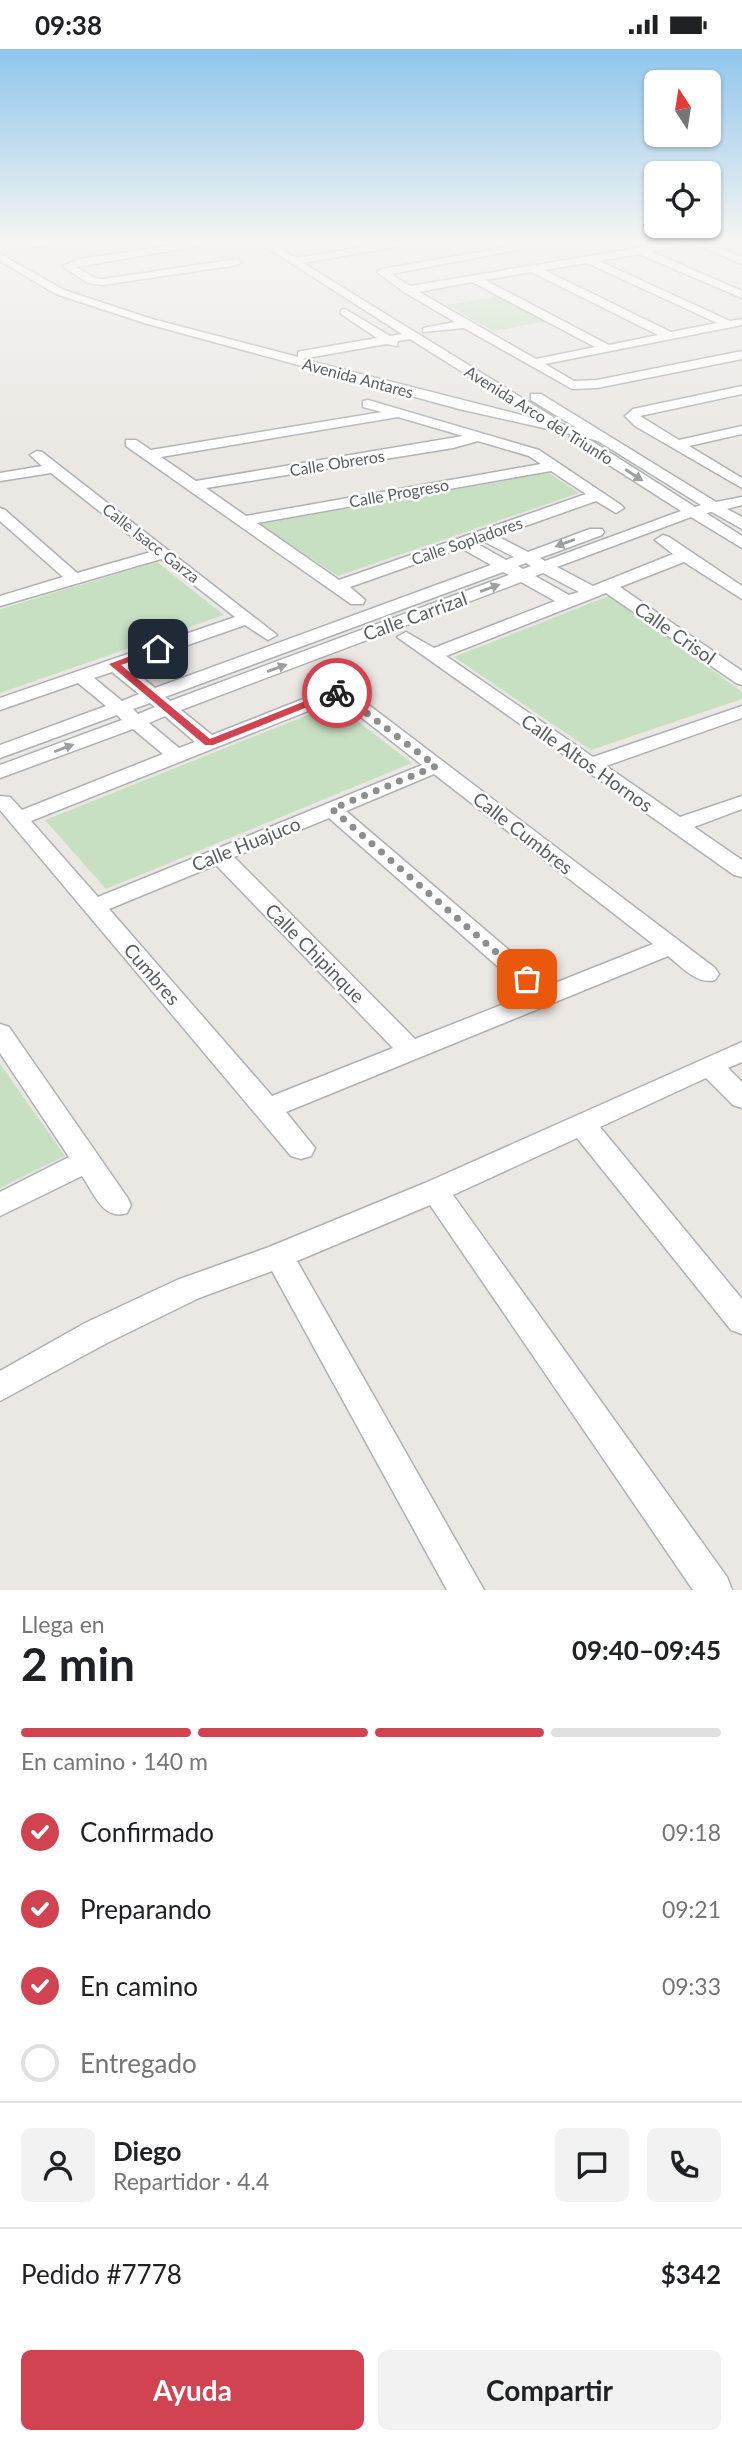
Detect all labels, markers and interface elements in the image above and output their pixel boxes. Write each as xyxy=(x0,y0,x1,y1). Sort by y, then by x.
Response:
text: 09:38 xyxy=(35,9,102,41)
north arrow xyxy=(644,70,721,147)
map controls xyxy=(644,70,721,238)
button: locate xyxy=(644,161,721,238)
street label: Avenida Antares xyxy=(301,354,416,401)
street label: Avenida Arco del Triunfo xyxy=(462,361,617,468)
street label: Calle Obreros xyxy=(288,446,386,479)
one-way arrow xyxy=(624,468,643,481)
street label: Calle Progreso xyxy=(348,474,450,511)
street label: Calle Isacc Garza xyxy=(99,499,204,586)
street label: Calle Sopladores xyxy=(409,513,525,568)
one-way arrow xyxy=(555,538,576,549)
one-way arrow xyxy=(479,583,500,594)
street label: Calle Carrizal xyxy=(360,586,470,645)
street label: Calle Crisol xyxy=(630,596,720,669)
pin xyxy=(128,619,188,679)
icon: home xyxy=(139,630,177,668)
courier xyxy=(302,658,372,728)
one-way arrow xyxy=(266,662,287,673)
icon: bike xyxy=(318,674,356,712)
street label: Calle Altos Hornos xyxy=(517,709,657,816)
one-way arrow xyxy=(53,743,74,754)
street label: Calle Cumbres xyxy=(469,787,578,879)
street label: Calle Huajuco xyxy=(188,811,304,876)
street label: Calle Chipinque xyxy=(261,898,370,1007)
street label: Cumbres xyxy=(119,938,185,1009)
pin xyxy=(497,949,557,1009)
icon: bag xyxy=(508,960,546,998)
text: Llega en xyxy=(21,1610,105,1638)
text: 09:40–09:45 xyxy=(572,1634,721,1666)
text: 2 min xyxy=(21,1636,135,1691)
text: En camino · 140 m xyxy=(21,1747,208,1775)
icon: check xyxy=(21,1813,59,1851)
text: Confirmado xyxy=(80,1816,214,1848)
text: 09:18 xyxy=(662,1818,721,1846)
icon: check xyxy=(21,1890,59,1928)
text: Preparando xyxy=(80,1893,212,1925)
text: 09:21 xyxy=(662,1895,721,1923)
icon: check xyxy=(21,1967,59,2005)
text: En camino xyxy=(80,1970,198,2002)
text: 09:33 xyxy=(662,1972,721,2000)
text: Entregado xyxy=(80,2047,197,2079)
button: person xyxy=(21,2128,95,2202)
button: chat xyxy=(555,2128,629,2202)
button: phone xyxy=(647,2128,721,2202)
text: Diego xyxy=(113,2135,181,2167)
text: Repartidor · 4.4 xyxy=(113,2167,269,2195)
text: Pedido #7778 xyxy=(21,2258,182,2290)
text: $342 xyxy=(661,2258,721,2290)
button: Ayuda xyxy=(21,2350,364,2430)
button: Compartir xyxy=(378,2350,721,2430)

